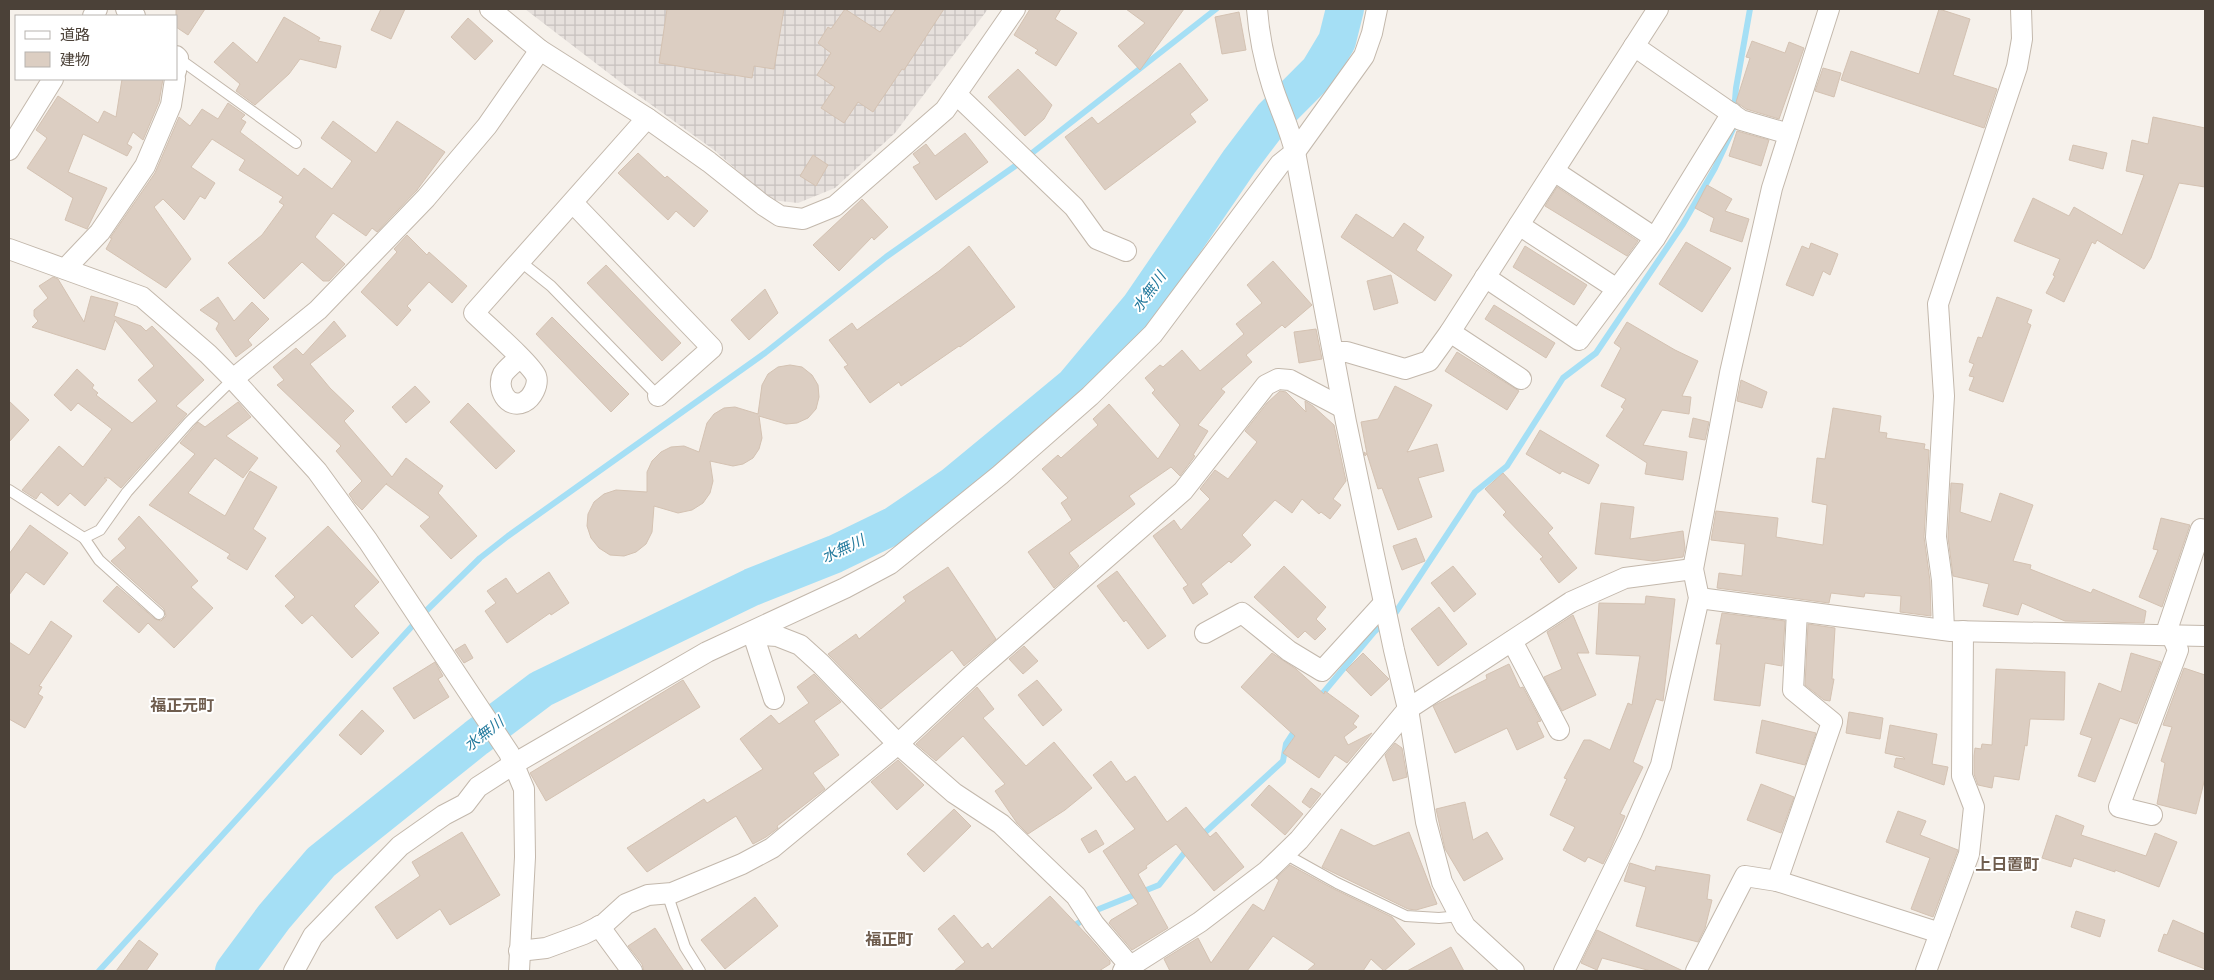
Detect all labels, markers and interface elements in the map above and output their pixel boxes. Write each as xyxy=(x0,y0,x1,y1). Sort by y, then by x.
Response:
legend xyxy=(15,15,178,80)
text: 道路 xyxy=(60,26,90,44)
text: 建物 xyxy=(60,51,90,69)
water label: 水無川 xyxy=(1128,267,1171,315)
water label: 水無川 xyxy=(819,530,869,567)
district label: 福正元町 xyxy=(150,696,214,715)
water label: 水無川 xyxy=(461,712,509,755)
district label: 上日置町 xyxy=(1975,855,2039,874)
district label: 福正町 xyxy=(865,930,913,949)

